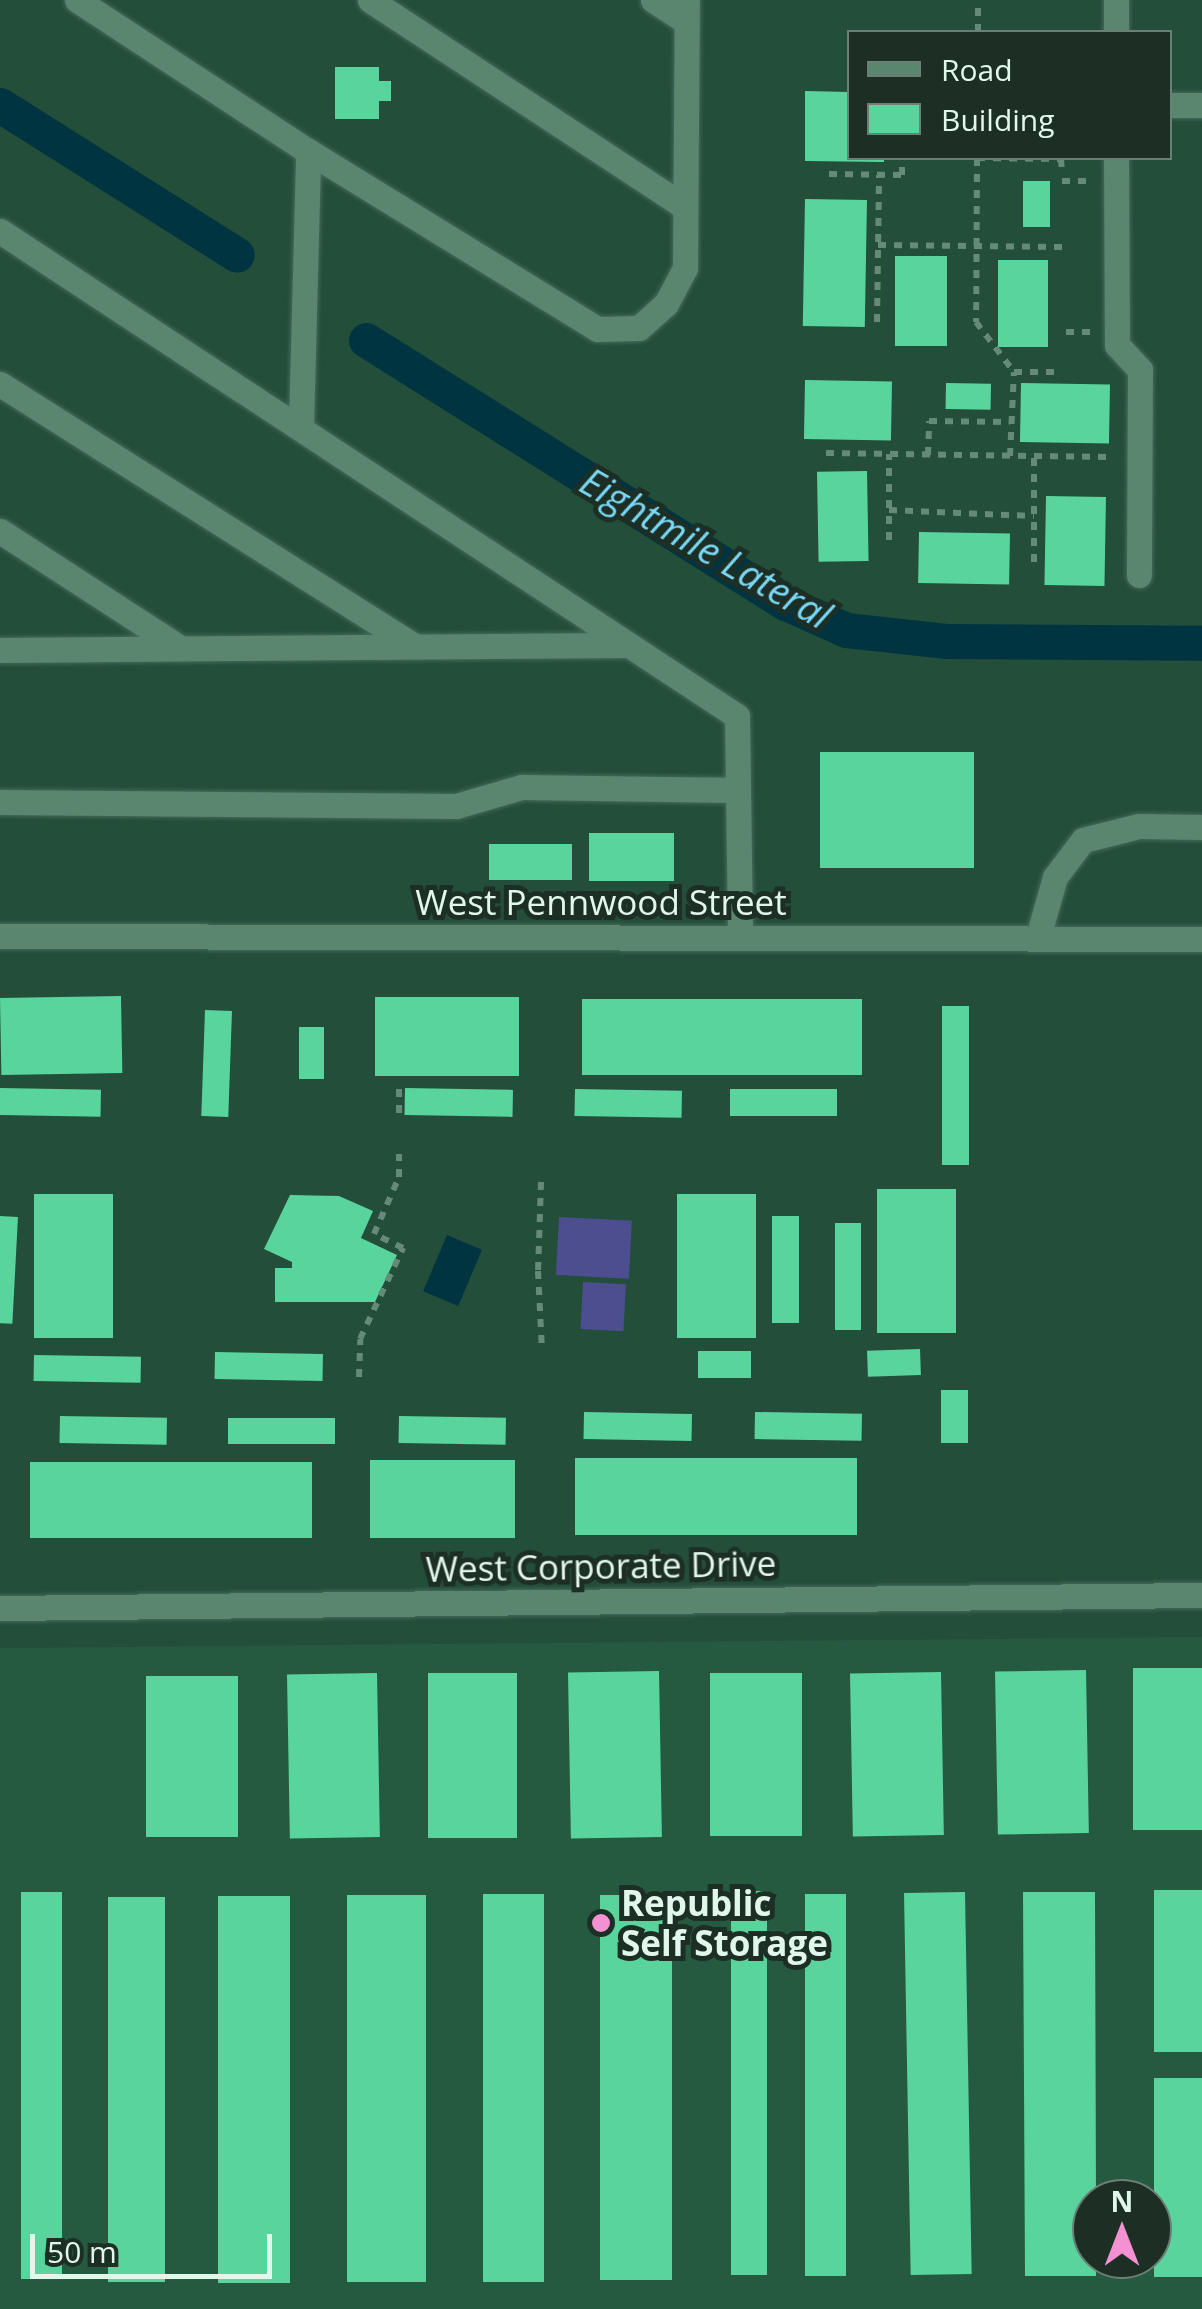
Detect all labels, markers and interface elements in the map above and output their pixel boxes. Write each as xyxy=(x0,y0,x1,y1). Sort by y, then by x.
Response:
legend xyxy=(847,30,1172,160)
text: Road xyxy=(941,49,1013,90)
text: Building xyxy=(941,99,1055,140)
water label: Eightmile Lateral xyxy=(573,458,839,638)
street label: West Pennwood Street xyxy=(415,881,787,923)
street label: West Corporate Drive xyxy=(425,1542,777,1590)
place label: Republic Self Storage xyxy=(621,1882,828,1964)
marker: Republic Self Storage xyxy=(590,1912,612,1934)
north arrow xyxy=(1072,2179,1172,2279)
text: N xyxy=(1111,2182,1133,2220)
scale bar xyxy=(35,2214,278,2276)
text: 50 m xyxy=(47,2231,117,2272)

